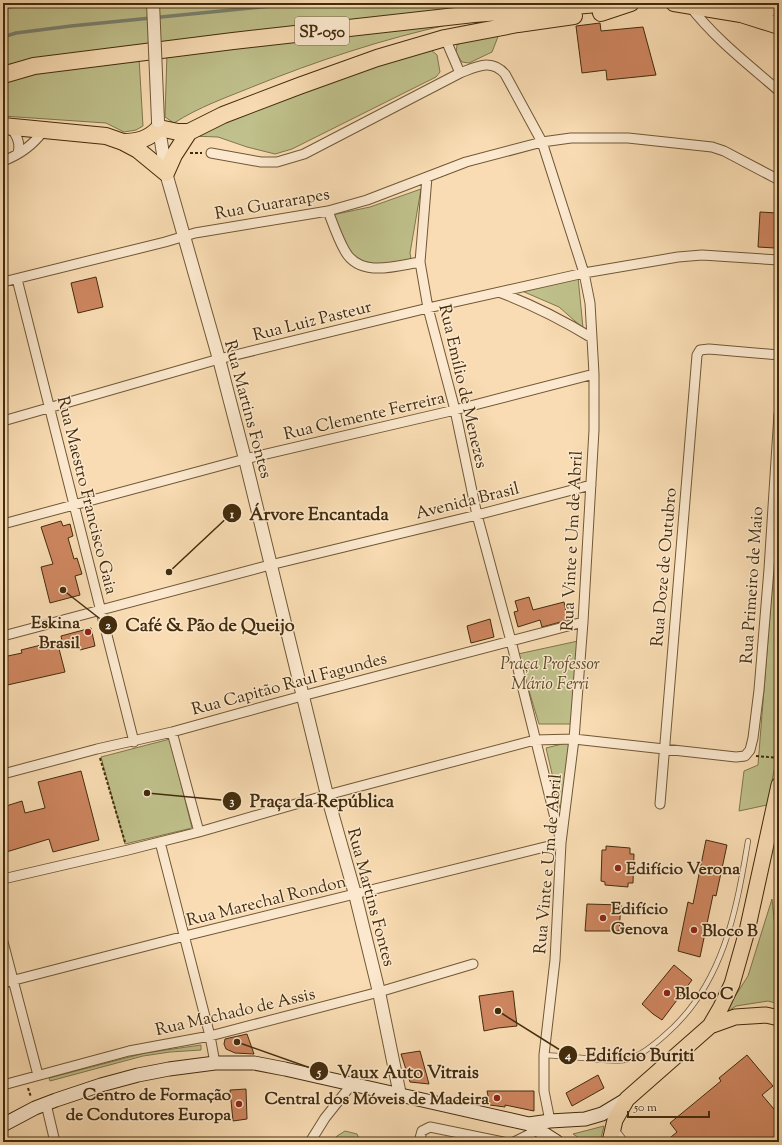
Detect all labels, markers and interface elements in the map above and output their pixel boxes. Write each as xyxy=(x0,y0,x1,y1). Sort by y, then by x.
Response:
road number: SP-050 xyxy=(295,17,349,45)
street label: Rua Guararapes xyxy=(213,183,332,227)
street label: Rua Luiz Pasteur xyxy=(251,295,375,348)
street label: Rua Emílio de Menezes xyxy=(432,302,493,471)
street label: Rua Martins Fontes xyxy=(217,338,277,482)
street label: Rua Clemente Ferreira xyxy=(281,387,448,447)
street label: Rua Maestro Francisco Gaia xyxy=(50,394,122,597)
street label: Rua Vinte e Um de Abril xyxy=(556,450,590,632)
street label: Avenida Brasil xyxy=(413,477,522,526)
street label: Rua Doze de Outubro xyxy=(646,487,684,648)
callout: Árvore Encantada xyxy=(222,498,397,528)
text: Árvore Encantada xyxy=(249,502,390,529)
text: 1 xyxy=(229,506,235,524)
street label: Rua Primeiro de Maio xyxy=(736,506,770,665)
callout: Café & Pão de Queijo xyxy=(98,610,303,640)
place label: Eskina Brasil xyxy=(31,612,80,656)
text: Café & Pão de Queijo xyxy=(125,614,295,640)
text: 2 xyxy=(105,617,111,635)
marker: Eskina Brasil xyxy=(83,627,93,637)
street label: Rua Capitão Raul Fagundes xyxy=(189,647,390,723)
park label: Praça Professor Mário Ferri xyxy=(500,653,600,697)
street label: Rua Vinte e Um de Abril xyxy=(529,773,569,955)
callout: Praça da República xyxy=(222,786,402,816)
text: Praça da República xyxy=(250,790,395,816)
text: 3 xyxy=(230,793,235,811)
street label: Rua Martins Fontes xyxy=(340,826,400,970)
place label: Edifício Verona xyxy=(626,858,740,882)
marker: Edifício Verona xyxy=(613,863,623,873)
street label: Rua Marechal Rondon xyxy=(184,870,349,933)
place label: Edifício Genova xyxy=(611,898,668,942)
marker: Edifício Genova xyxy=(598,913,608,923)
place label: Bloco B xyxy=(702,920,758,944)
marker: Bloco B xyxy=(689,925,699,935)
street label: Rua Machado de Assis xyxy=(153,983,318,1043)
place label: Bloco C xyxy=(675,983,734,1007)
marker: Bloco C xyxy=(662,988,672,998)
callout: Edifício Buriti xyxy=(558,1040,703,1070)
text: Edifício Buriti xyxy=(586,1044,695,1070)
text: 4 xyxy=(564,1047,571,1065)
callout: Vaux Auto Vitrais xyxy=(309,1056,487,1086)
text: Vaux Auto Vitrais xyxy=(337,1061,479,1087)
text: 5 xyxy=(316,1064,322,1082)
place label: Centro de Formação de Condutores Europa xyxy=(66,1084,231,1128)
place label: Central dos Móveis de Madeira xyxy=(264,1088,489,1112)
marker: Central dos Móveis de Madeira xyxy=(492,1093,502,1103)
scale bar xyxy=(628,1093,709,1119)
marker: Centro de Formação de Condutores Europa xyxy=(234,1099,244,1109)
text: 50 m xyxy=(633,1099,657,1117)

